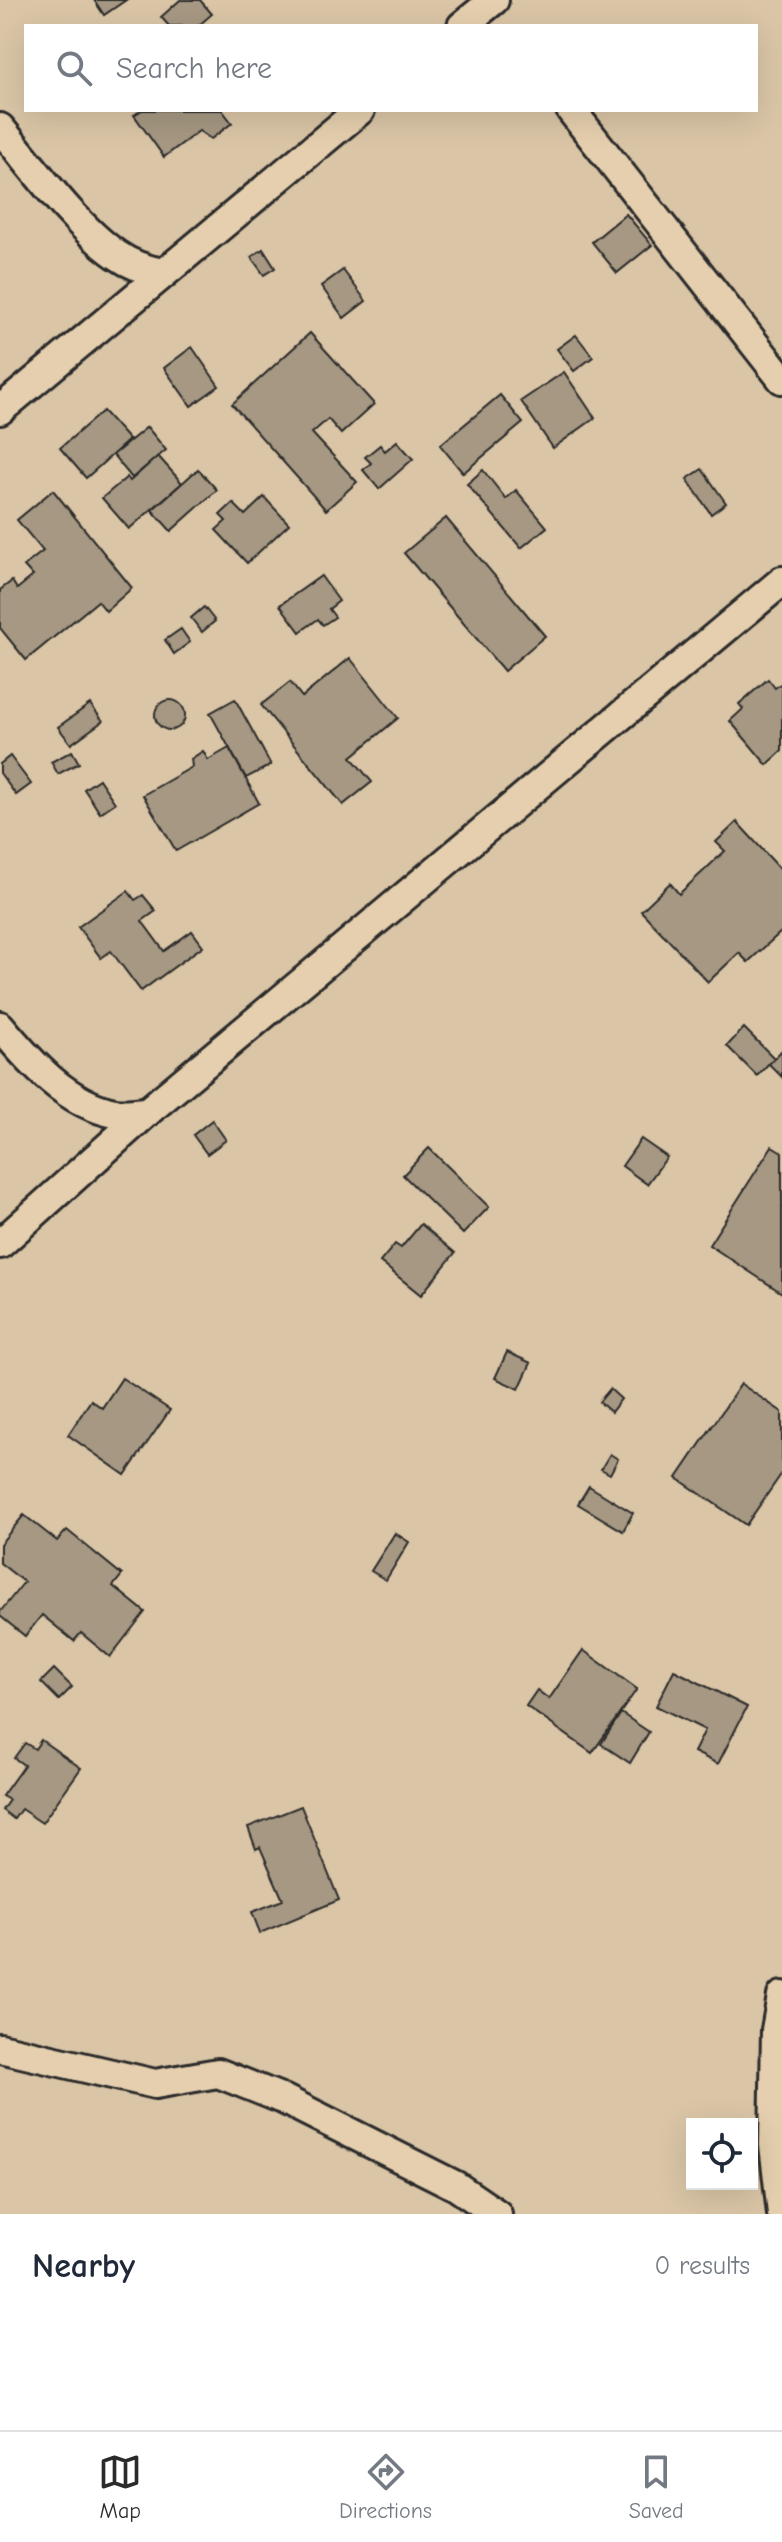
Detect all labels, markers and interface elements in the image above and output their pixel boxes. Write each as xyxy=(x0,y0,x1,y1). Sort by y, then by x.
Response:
search box xyxy=(24,24,758,112)
icon: search xyxy=(52,46,96,90)
text: Search here xyxy=(116,51,272,86)
map controls xyxy=(686,2118,758,2190)
button: locate xyxy=(686,2118,758,2190)
text: Nearby xyxy=(32,2246,135,2286)
text: 0 results xyxy=(655,2251,750,2281)
tab: Map xyxy=(98,2450,142,2524)
tab: Directions xyxy=(339,2450,432,2524)
tab: Saved xyxy=(629,2450,684,2524)

